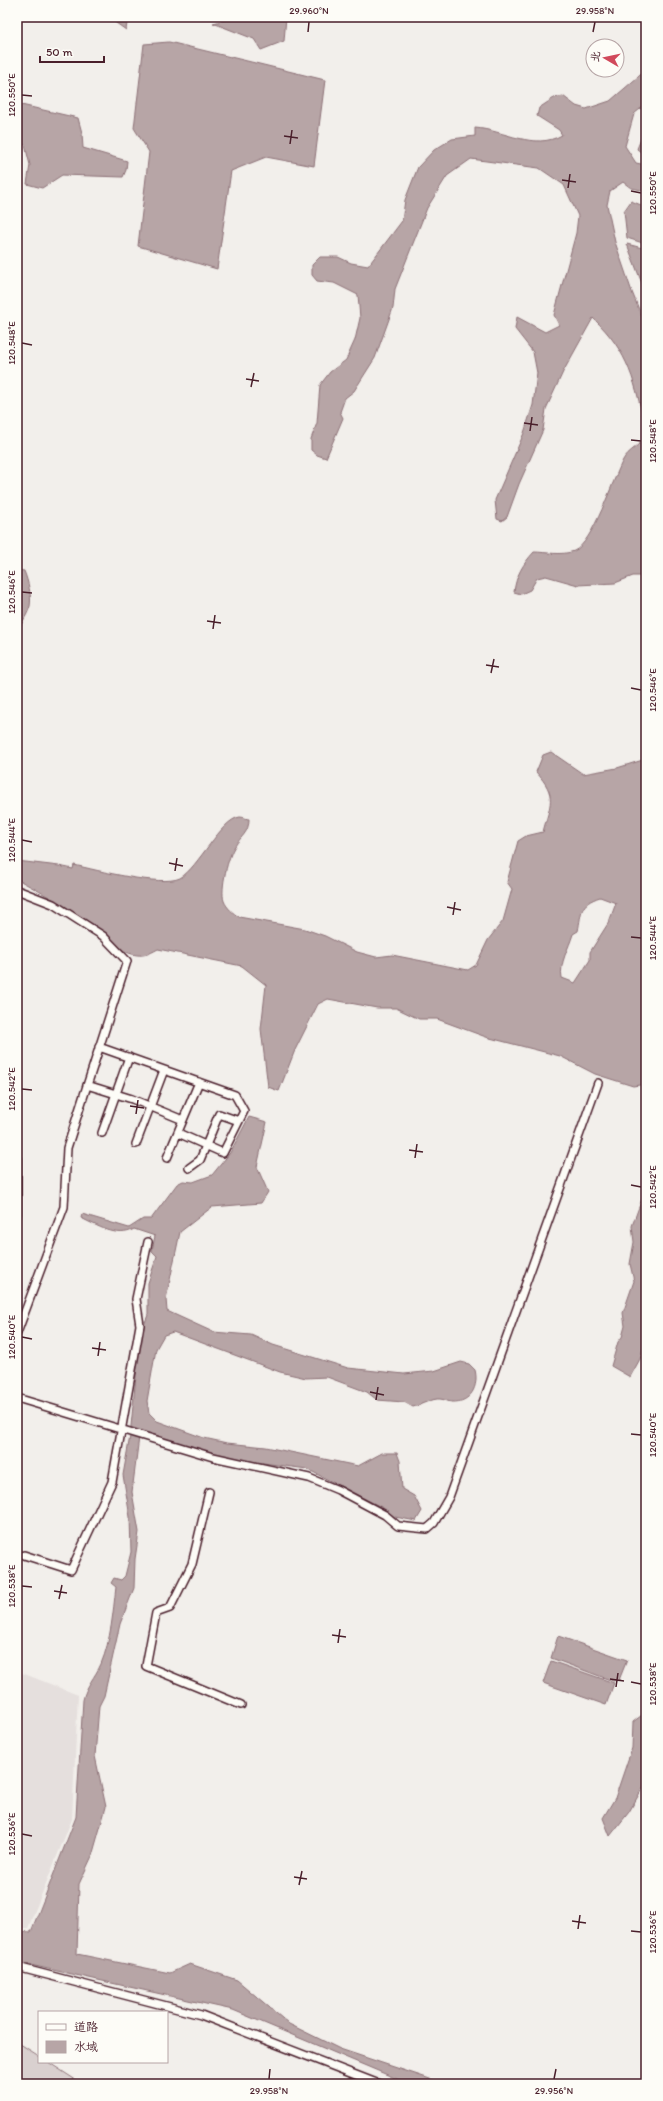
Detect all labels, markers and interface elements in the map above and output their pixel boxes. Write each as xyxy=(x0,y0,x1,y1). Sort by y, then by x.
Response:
text: 29.960°N xyxy=(289,4,329,17)
text: 29.958°N xyxy=(576,4,615,17)
scale bar xyxy=(40,38,104,64)
north arrow xyxy=(585,38,625,78)
text: 50 m xyxy=(46,45,72,59)
text: 北 xyxy=(588,50,603,63)
text: 120.550°E xyxy=(5,73,18,117)
text: 120.550°E xyxy=(646,171,659,215)
text: 120.548°E xyxy=(5,321,18,365)
text: 120.548°E xyxy=(646,419,659,463)
text: 120.546°E xyxy=(5,570,18,614)
text: 120.546°E xyxy=(646,668,659,712)
text: 120.544°E xyxy=(5,817,18,862)
text: 120.544°E xyxy=(646,915,659,960)
text: 120.542°E xyxy=(5,1067,18,1111)
text: 120.542°E xyxy=(646,1165,659,1209)
text: 120.540°E xyxy=(5,1314,18,1359)
text: 120.540°E xyxy=(646,1412,659,1457)
text: 120.538°E xyxy=(5,1564,18,1608)
text: 120.538°E xyxy=(646,1662,659,1706)
text: 120.536°E xyxy=(5,1812,18,1855)
text: 120.536°E xyxy=(646,1910,659,1953)
legend xyxy=(38,2011,168,2063)
text: 道路 xyxy=(74,2020,98,2034)
text: 水域 xyxy=(74,2040,98,2054)
text: 29.958°N xyxy=(250,2084,289,2097)
text: 29.956°N xyxy=(535,2084,573,2097)

